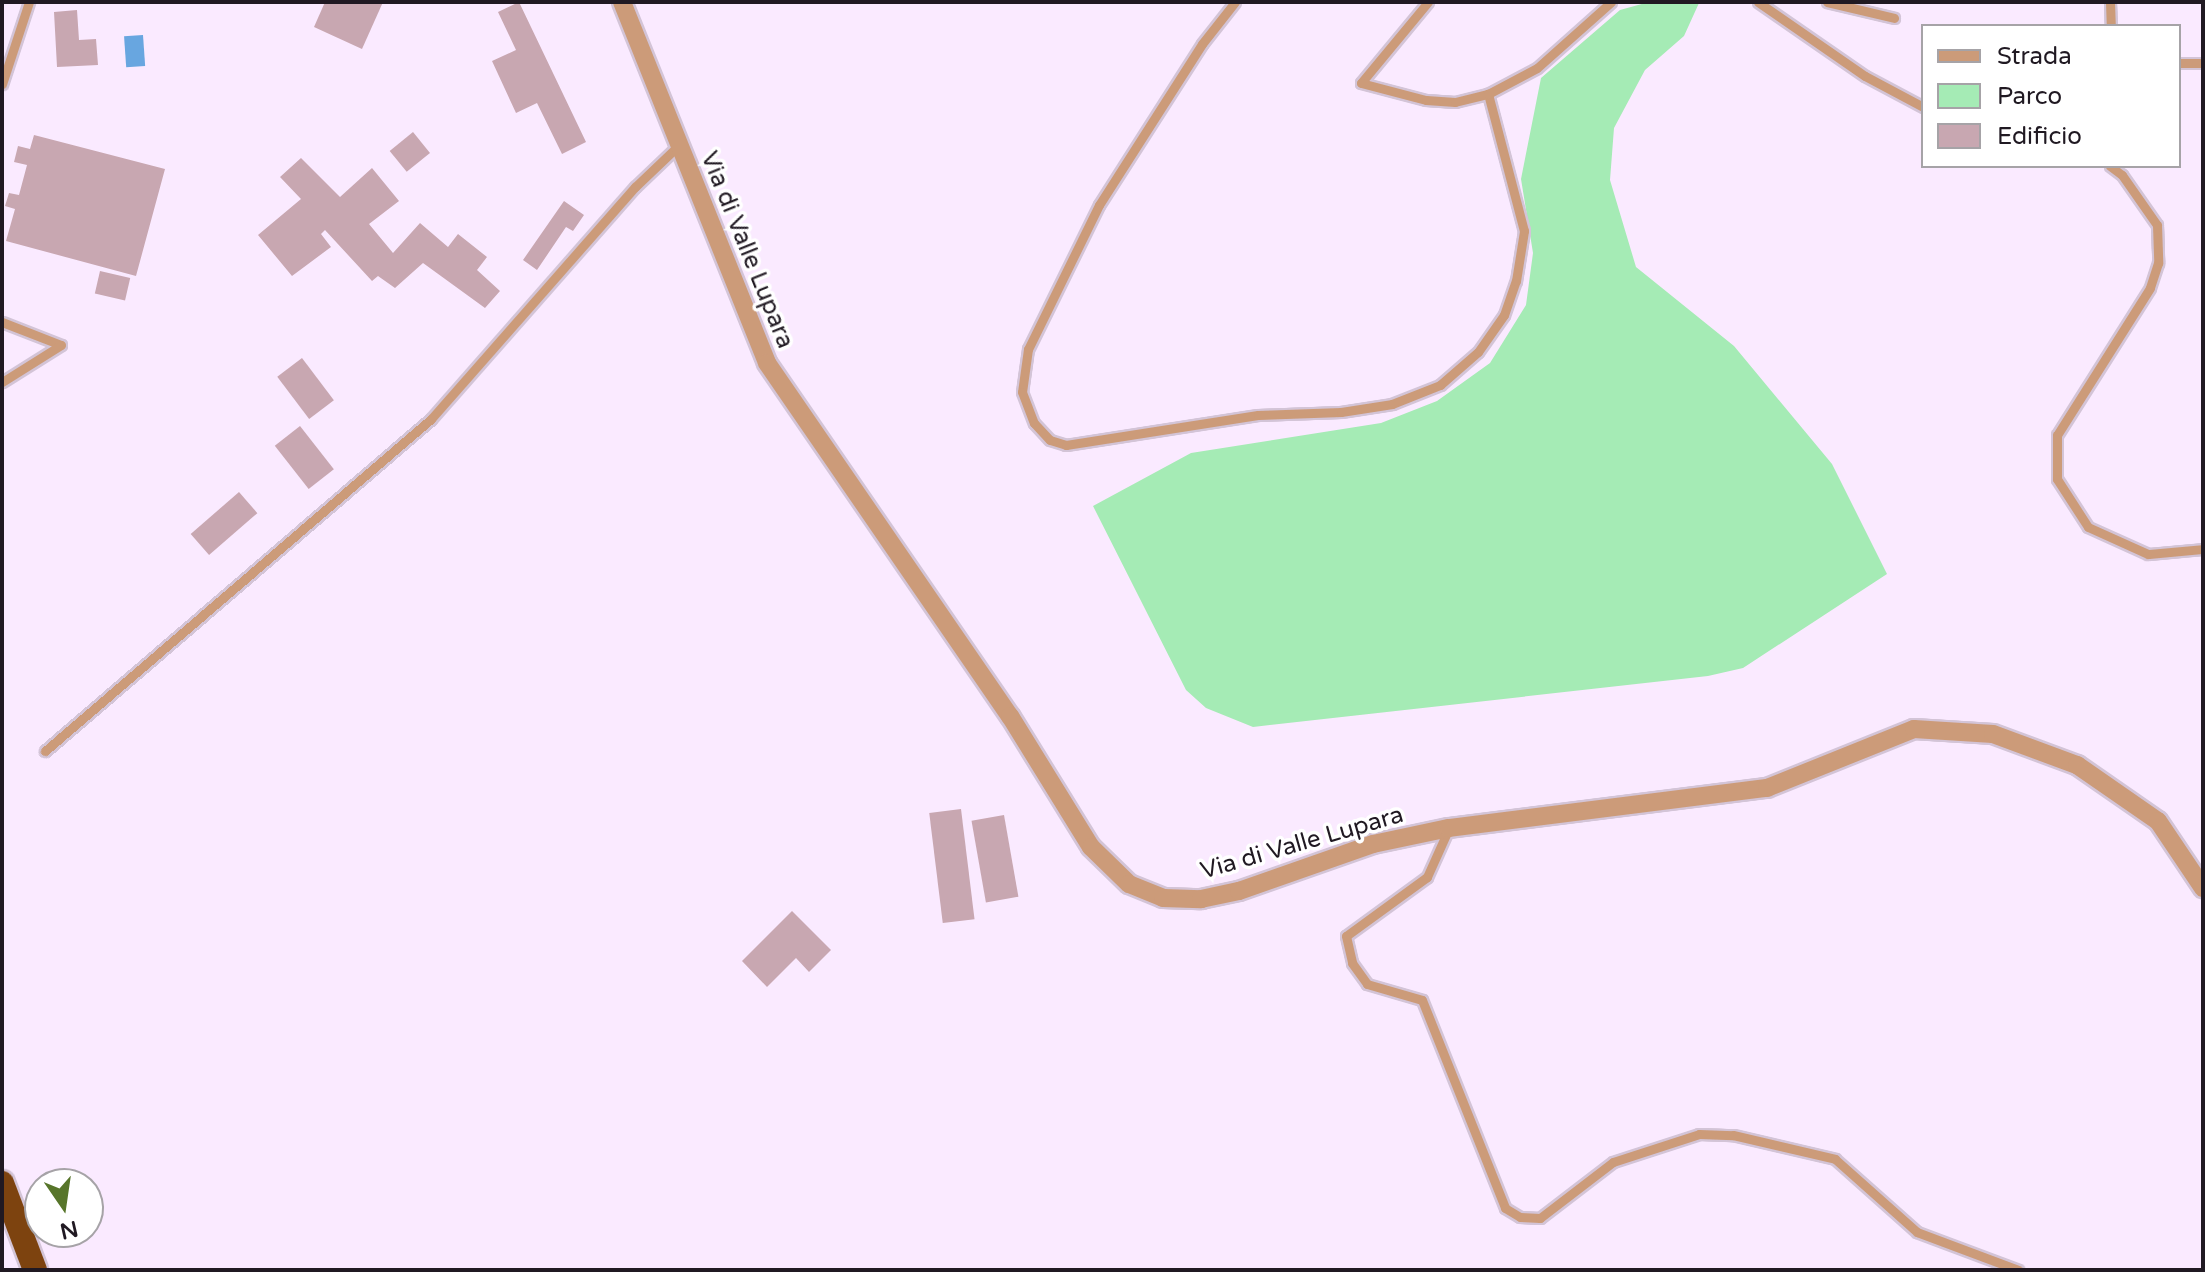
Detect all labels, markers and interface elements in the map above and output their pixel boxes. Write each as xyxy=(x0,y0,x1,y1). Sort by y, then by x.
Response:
legend xyxy=(1921,24,2181,168)
text: Strada xyxy=(1997,42,2072,71)
text: Parco xyxy=(1997,82,2062,111)
text: Edificio xyxy=(1997,122,2082,151)
street label: Via di Valle Lupara xyxy=(694,147,800,353)
street label: Via di Valle Lupara xyxy=(1197,800,1407,886)
north arrow xyxy=(24,1168,104,1248)
text: N xyxy=(57,1215,80,1244)

